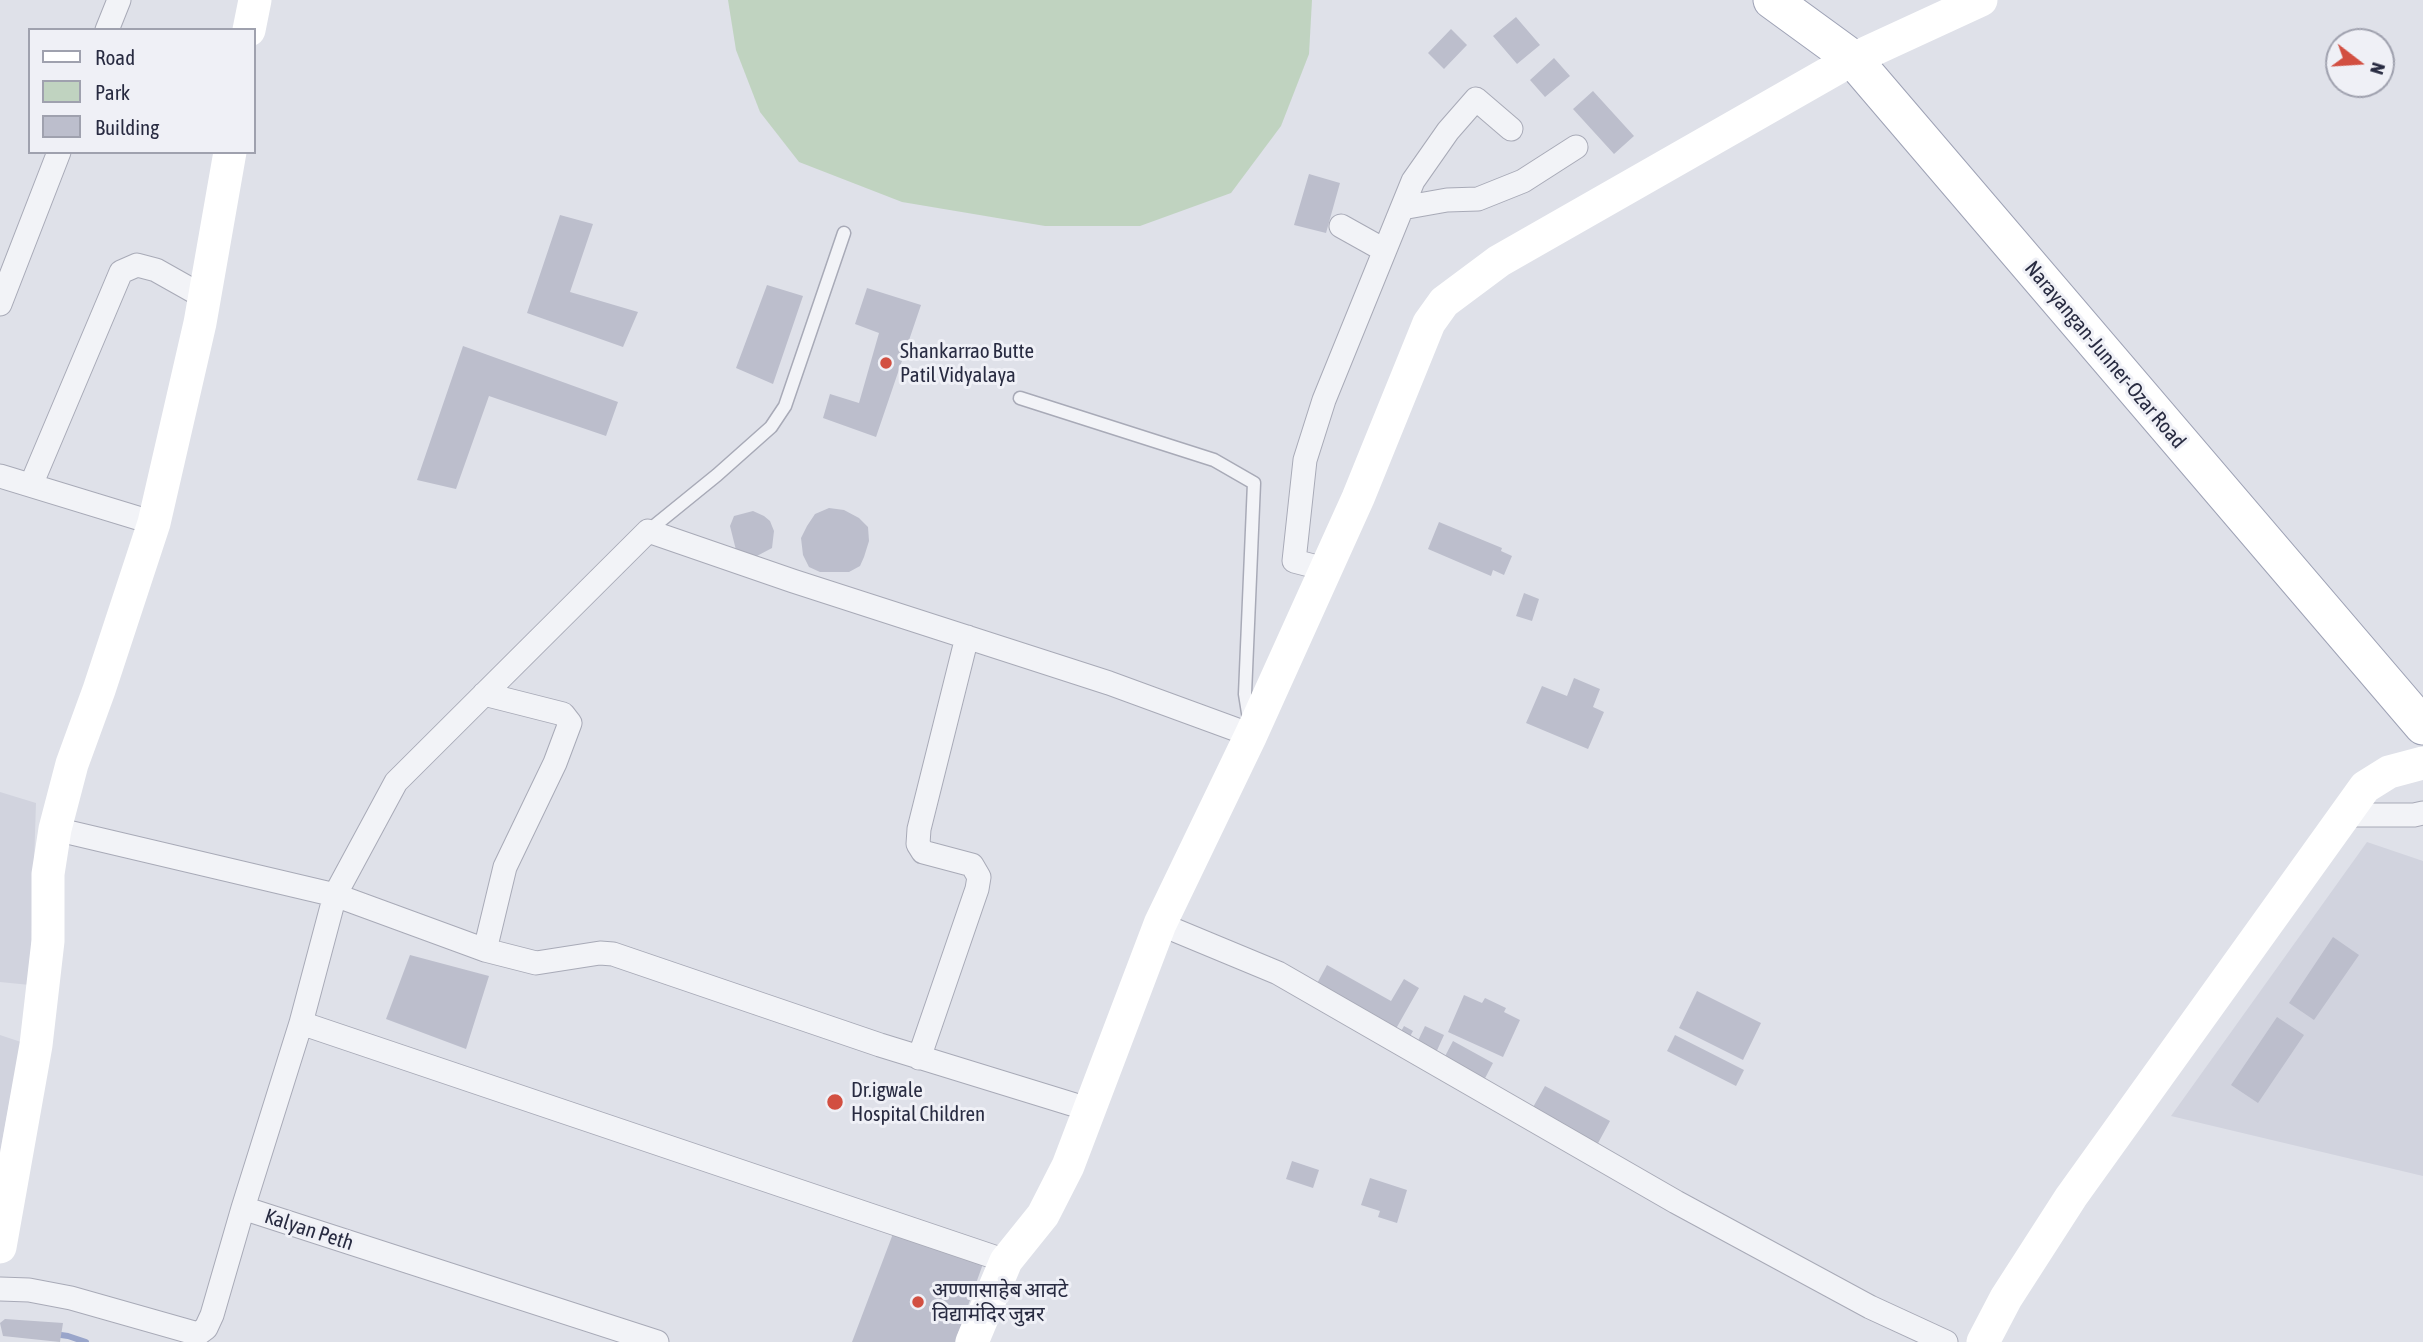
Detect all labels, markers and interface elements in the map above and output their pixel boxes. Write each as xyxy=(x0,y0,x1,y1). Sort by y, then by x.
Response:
legend xyxy=(28,28,256,154)
north arrow xyxy=(2325,28,2395,98)
text: Road xyxy=(95,45,135,69)
text: N xyxy=(2366,60,2390,77)
text: Park xyxy=(95,80,130,104)
text: Building xyxy=(95,115,159,139)
street label: Narayangan-Junner-Ozar Road xyxy=(2019,256,2191,454)
place label: Shankarrao Butte Patil Vidyalaya xyxy=(900,338,1034,388)
marker: Shankarrao Butte Patil Vidyalaya xyxy=(878,355,894,371)
place label: Dr.igwale Hospital Children xyxy=(851,1077,985,1127)
marker: Dr.igwale Hospital Children xyxy=(825,1092,845,1112)
street label: Kalyan Peth xyxy=(261,1204,357,1256)
place label: अण्णासाहेब आवटे विद्यामंदिर जुन्नर xyxy=(932,1277,1068,1327)
marker: अण्णासाहेब आवटे विद्यामंदिर जुन्नर xyxy=(910,1294,926,1310)

